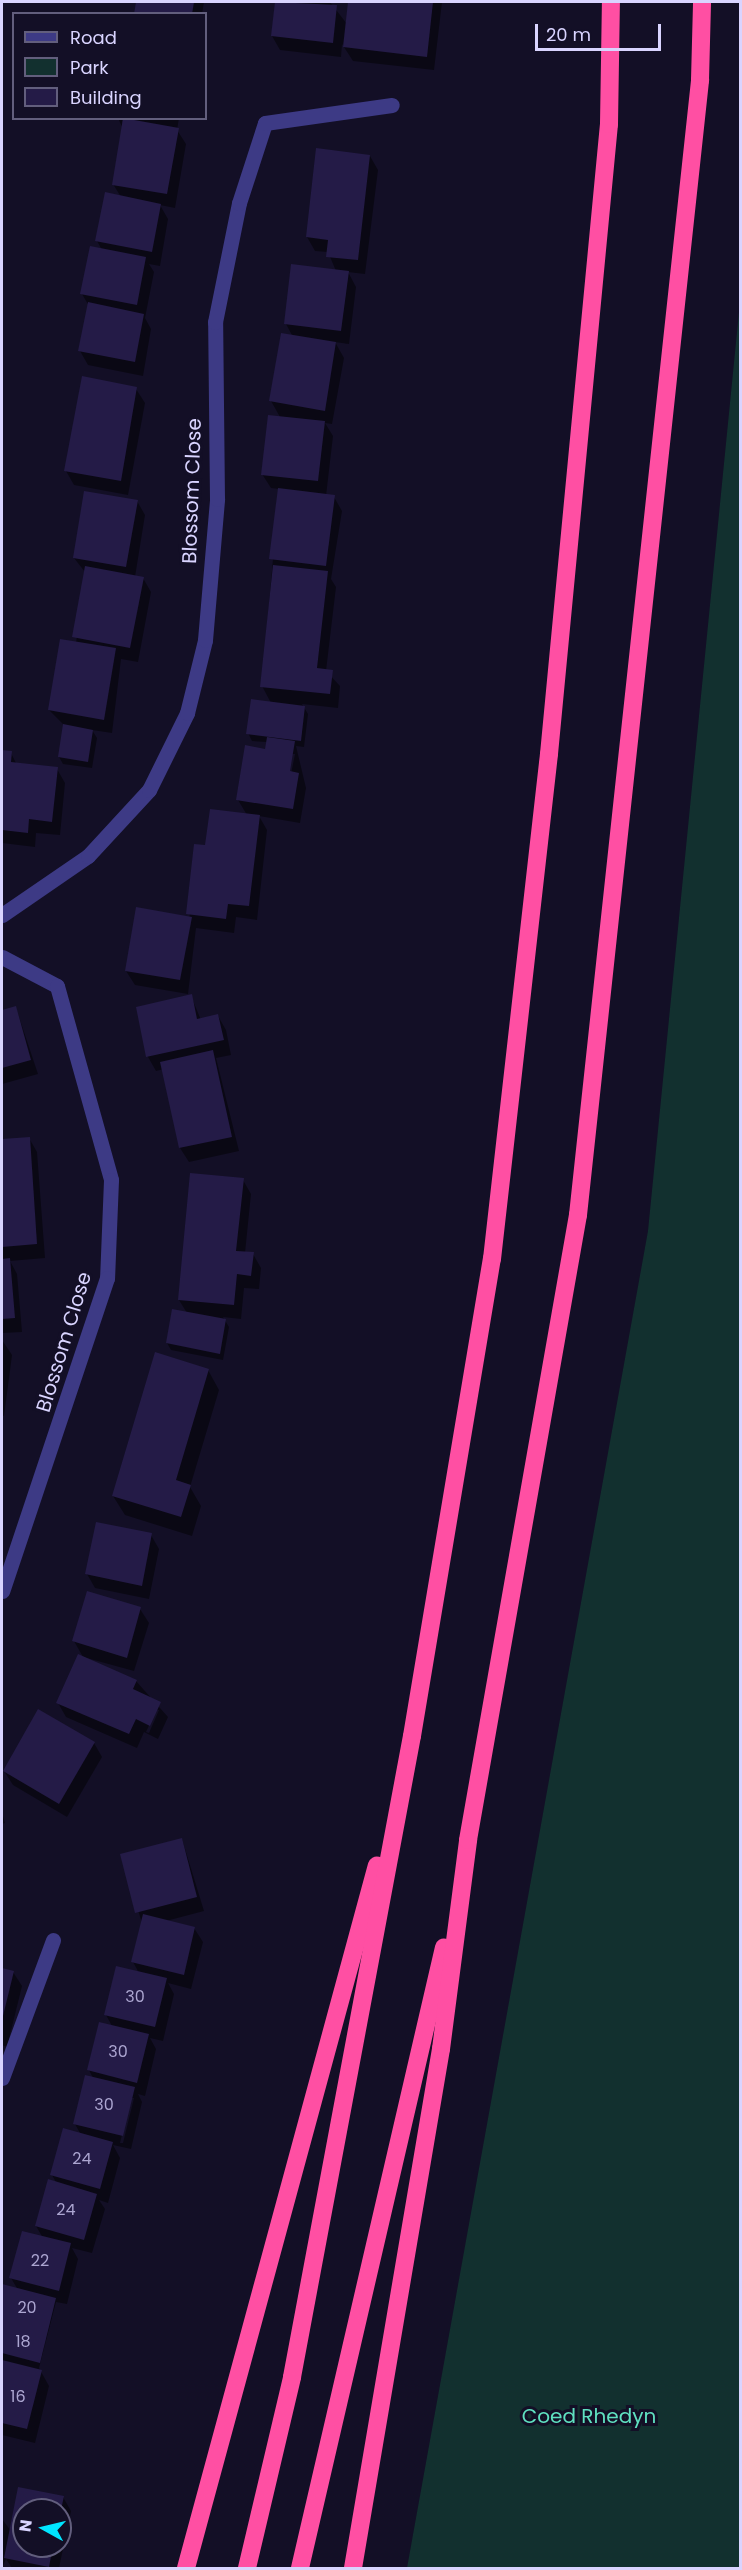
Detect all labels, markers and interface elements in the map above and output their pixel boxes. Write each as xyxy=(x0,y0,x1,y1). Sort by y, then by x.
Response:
legend xyxy=(12,12,207,120)
scale bar xyxy=(538,12,664,50)
text: 20 m xyxy=(546,22,591,47)
text: Road xyxy=(70,25,117,50)
text: Park xyxy=(70,55,109,80)
text: Building xyxy=(70,85,142,110)
street label: Blossom Close xyxy=(177,418,207,564)
street label: Blossom Close xyxy=(31,1269,97,1415)
house number: 30 xyxy=(125,1987,145,2007)
house number: 30 xyxy=(108,2042,128,2062)
house number: 30 xyxy=(94,2095,114,2115)
house number: 24 xyxy=(72,2149,92,2169)
house number: 24 xyxy=(56,2200,76,2220)
house number: 22 xyxy=(31,2251,49,2271)
house number: 20 xyxy=(17,2298,37,2318)
house number: 18 xyxy=(15,2332,31,2352)
house number: 16 xyxy=(10,2387,26,2407)
park label: Coed Rhedyn xyxy=(522,2404,656,2428)
north arrow xyxy=(12,2498,72,2558)
text: N xyxy=(13,2518,38,2533)

